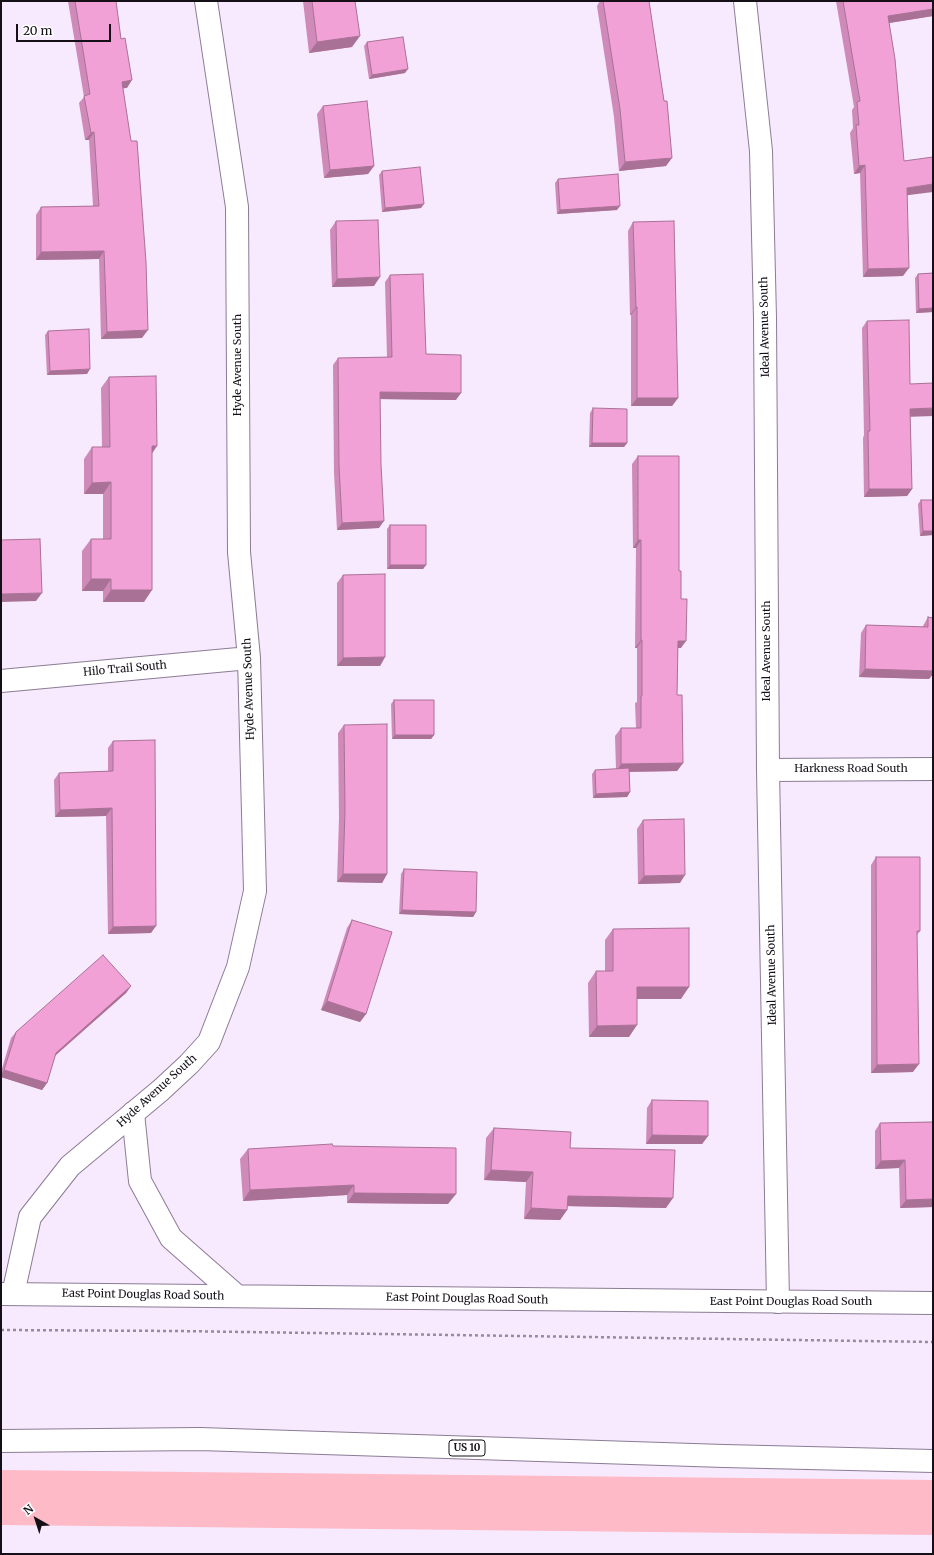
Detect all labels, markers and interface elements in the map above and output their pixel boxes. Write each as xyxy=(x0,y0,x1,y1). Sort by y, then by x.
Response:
scale bar xyxy=(18,16,113,42)
text: 20 m xyxy=(23,23,52,38)
street label: Ideal Avenue South xyxy=(758,276,772,378)
street label: Hyde Avenue South xyxy=(231,314,245,416)
street label: Ideal Avenue South xyxy=(760,601,774,701)
street label: Hyde Avenue South xyxy=(241,638,257,740)
street label: Hilo Trail South xyxy=(83,659,167,679)
street label: Harkness Road South xyxy=(794,762,908,776)
street label: Ideal Avenue South xyxy=(765,924,779,1026)
street label: Hyde Avenue South xyxy=(115,1052,199,1130)
street label: East Point Douglas Road South xyxy=(62,1287,224,1303)
street label: East Point Douglas Road South xyxy=(386,1291,548,1307)
street label: East Point Douglas Road South xyxy=(710,1295,872,1309)
road number: US 10 xyxy=(449,1440,485,1456)
north arrow xyxy=(16,1499,56,1539)
text: N xyxy=(21,1502,36,1518)

